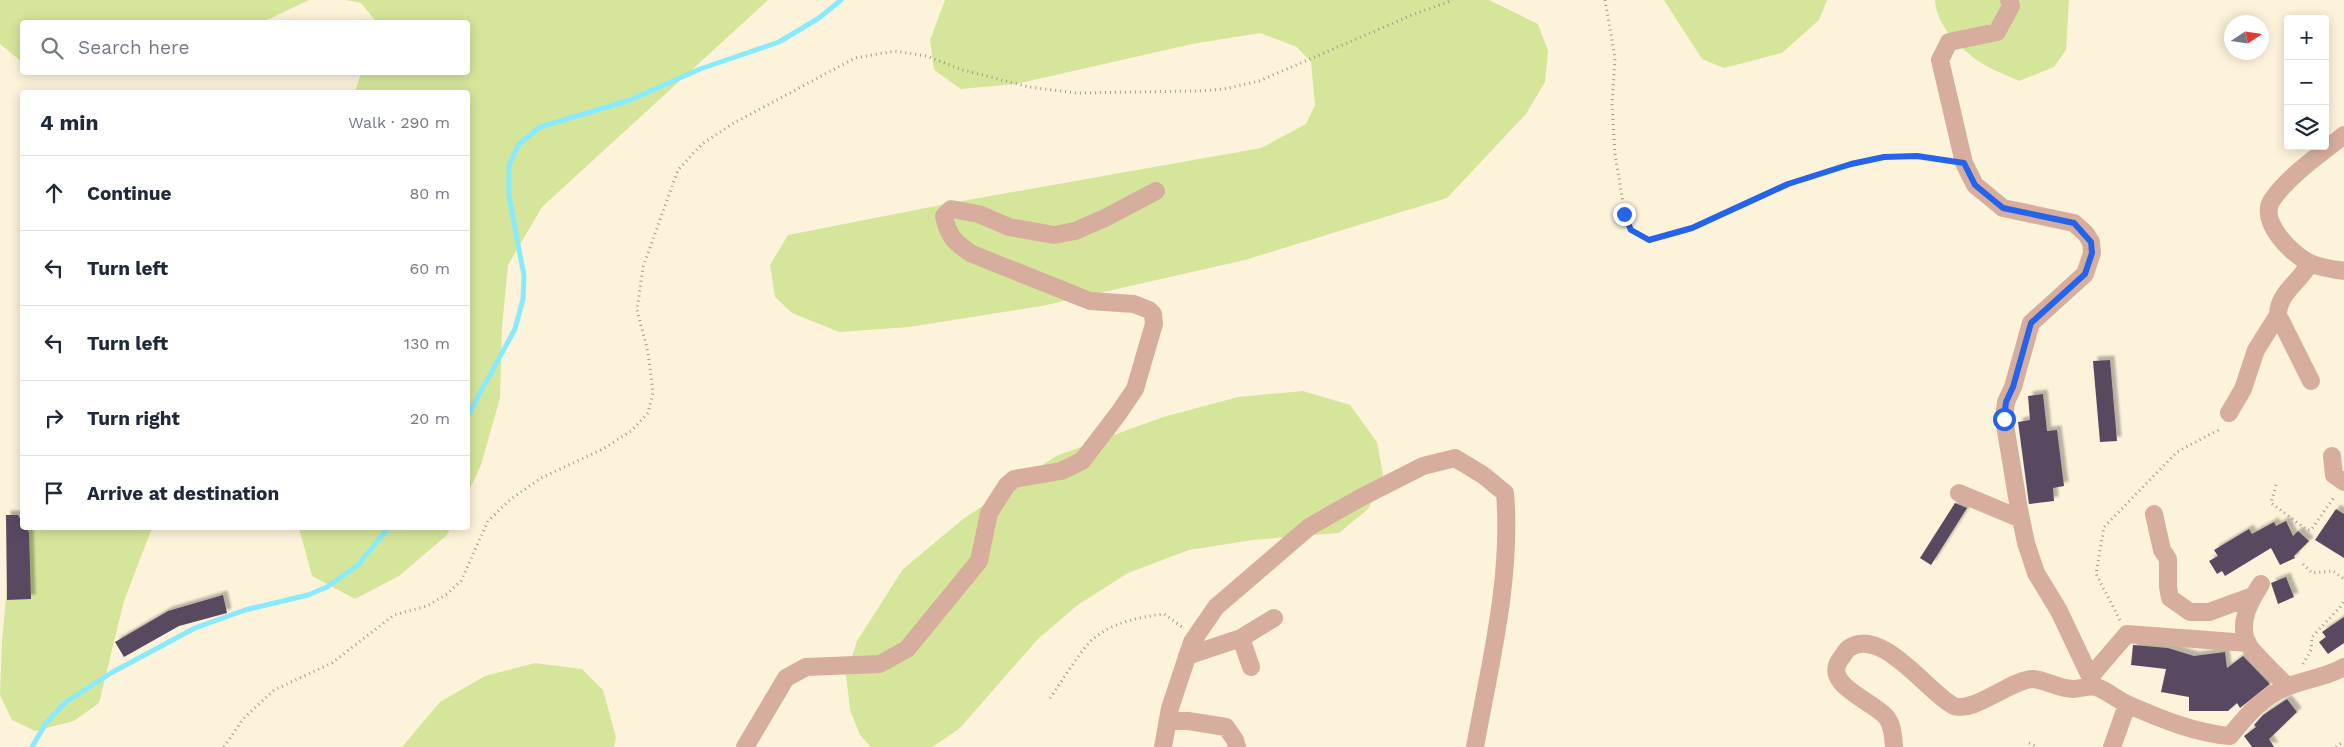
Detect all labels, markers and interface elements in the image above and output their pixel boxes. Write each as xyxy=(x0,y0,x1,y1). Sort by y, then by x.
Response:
north arrow xyxy=(2224,15,2269,60)
map controls xyxy=(2284,15,2329,150)
button: + xyxy=(2284,15,2329,60)
search box xyxy=(20,20,470,75)
icon: search xyxy=(38,34,66,62)
text: Search here xyxy=(78,36,189,59)
button: − xyxy=(2284,60,2329,105)
button: layers xyxy=(2284,105,2329,150)
text: 4 min xyxy=(40,110,98,135)
text: Walk · 290 m xyxy=(348,113,450,132)
icon: ahead xyxy=(40,179,68,207)
text: Continue xyxy=(87,182,171,205)
text: 80 m xyxy=(409,184,450,203)
route end xyxy=(1613,203,1636,226)
icon: left xyxy=(40,254,68,282)
text: Turn left xyxy=(87,257,168,280)
text: 60 m xyxy=(410,259,450,278)
icon: left xyxy=(40,329,68,357)
text: Turn left xyxy=(87,332,168,355)
text: 130 m xyxy=(404,334,450,353)
icon: right xyxy=(40,404,68,432)
text: Turn right xyxy=(87,407,180,430)
route start xyxy=(1993,408,2016,431)
text: 20 m xyxy=(410,409,450,428)
icon: arrive xyxy=(40,479,68,507)
text: Arrive at destination xyxy=(87,482,279,505)

